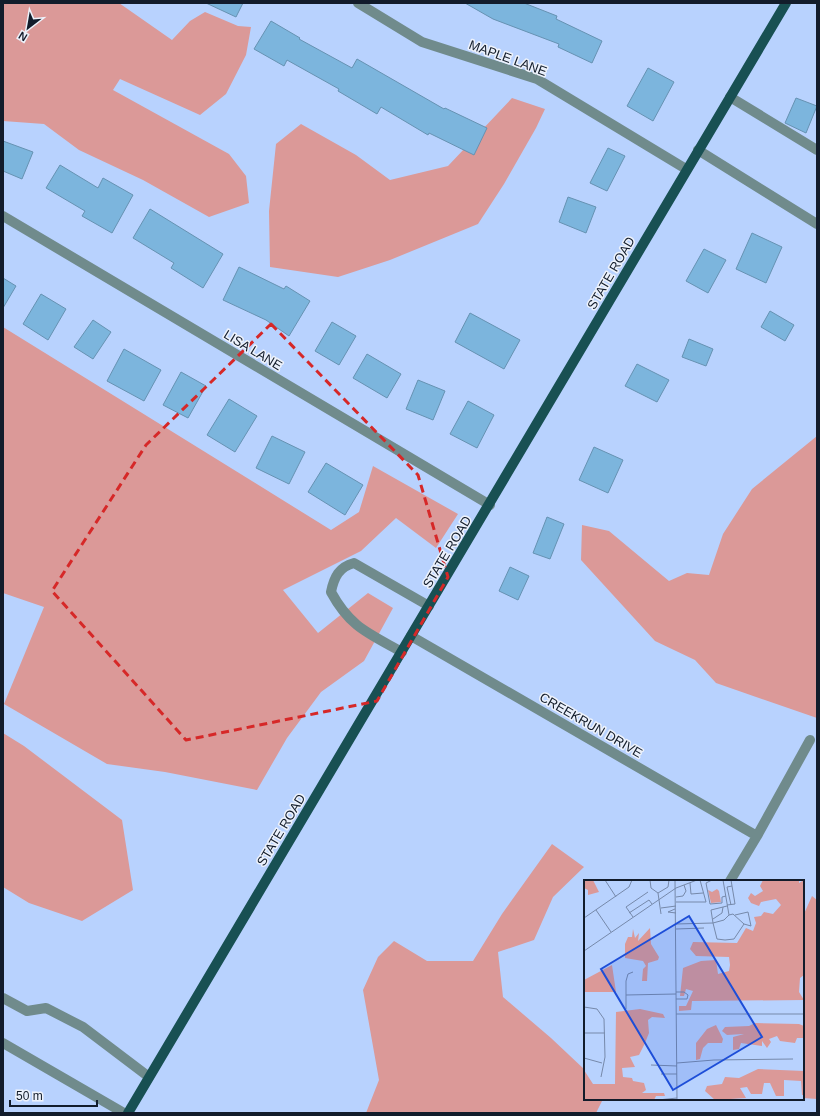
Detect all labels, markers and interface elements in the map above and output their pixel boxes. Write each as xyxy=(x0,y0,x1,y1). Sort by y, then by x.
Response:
north arrow xyxy=(8,8,48,48)
text: N xyxy=(16,29,29,44)
street label: MAPLE LANE xyxy=(467,37,549,79)
street label: STATE ROAD xyxy=(584,234,638,312)
street label: LISA LANE xyxy=(221,327,285,373)
street label: STATE ROAD xyxy=(420,513,474,591)
street label: CREEKRUN DRIVE xyxy=(537,689,645,761)
street label: STATE ROAD xyxy=(254,791,308,869)
inset map xyxy=(584,880,804,1100)
scale bar xyxy=(10,1082,97,1108)
text: 50 m xyxy=(16,1089,43,1103)

